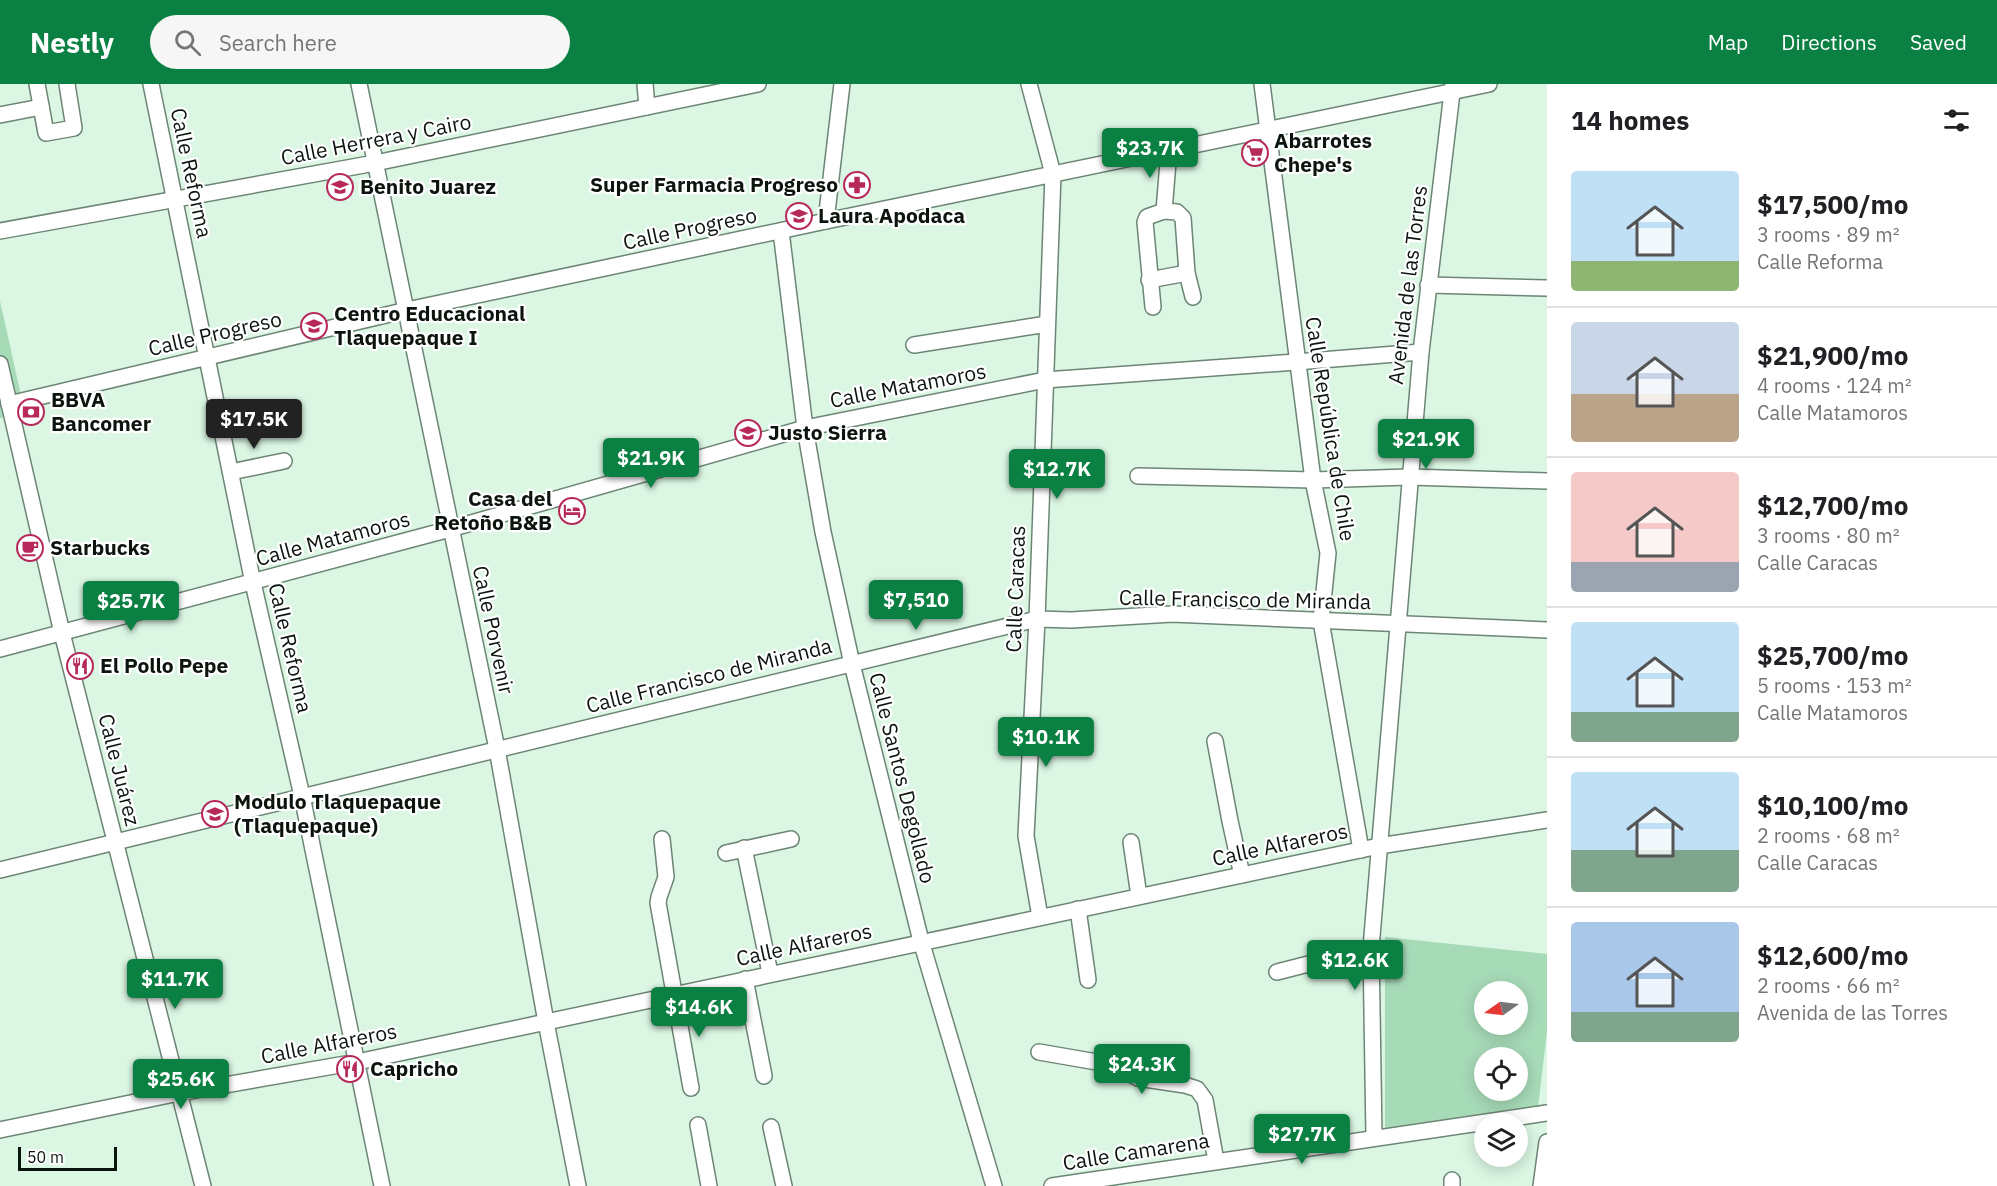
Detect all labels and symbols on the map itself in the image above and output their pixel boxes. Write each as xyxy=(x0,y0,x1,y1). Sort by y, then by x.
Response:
street label: Calle Reforma xyxy=(165,105,219,240)
street label: Calle Herrera y Cairo xyxy=(278,107,473,171)
place label: Abarrotes Chepe's xyxy=(1274,126,1372,178)
pin: $23.7K xyxy=(1101,128,1199,179)
supermarket icon: Abarrotes Chepe's xyxy=(1240,138,1270,168)
place label: Super Farmacia Progreso xyxy=(590,170,838,198)
pharmacy icon: Super Farmacia Progreso xyxy=(842,170,872,200)
school or university icon: Benito Juarez xyxy=(325,172,355,202)
place label: Benito Juarez xyxy=(360,172,496,200)
street label: Avenida de las Torres xyxy=(1381,184,1433,386)
street label: Calle Progreso xyxy=(620,200,759,256)
school or university icon: Laura Apodaca xyxy=(784,201,814,231)
place label: Laura Apodaca xyxy=(818,201,965,229)
place label: Centro Educacional Tlaquepaque I xyxy=(334,299,525,351)
street label: Calle Progreso xyxy=(145,304,284,362)
school or university icon: Centro Educacional Tlaquepaque I xyxy=(299,311,329,341)
street label: Calle República de Chile xyxy=(1299,315,1363,543)
street label: Calle Matamoros xyxy=(827,356,988,414)
place label: BBVA Bancomer xyxy=(51,385,152,437)
bank icon: BBVA Bancomer xyxy=(16,397,46,427)
pin: $17.5K xyxy=(205,399,303,450)
school or university icon: Justo Sierra xyxy=(733,418,763,448)
place label: Justo Sierra xyxy=(768,418,887,446)
pin: $21.9K xyxy=(1377,419,1475,470)
pin: $21.9K xyxy=(602,438,700,489)
pin: $12.7K xyxy=(1008,449,1106,500)
place label: Casa del Retoño B&B xyxy=(434,484,552,536)
hotel icon: Casa del Retoño B&B xyxy=(557,496,587,526)
street label: Calle Matamoros xyxy=(253,504,413,572)
street label: Calle Caracas xyxy=(999,525,1031,653)
cafe icon: Starbucks xyxy=(15,533,45,563)
place label: Starbucks xyxy=(50,533,150,561)
street label: Calle Porvenir xyxy=(467,563,521,697)
street label: Calle Reforma xyxy=(262,580,320,715)
pin: $7,510 xyxy=(867,580,965,631)
pin: $25.7K xyxy=(82,581,180,632)
street label: Calle Francisco de Miranda xyxy=(1119,583,1371,615)
street label: Calle Francisco de Miranda xyxy=(583,631,835,719)
restaurant icon: El Pollo Pepe xyxy=(65,651,95,681)
place label: El Pollo Pepe xyxy=(100,651,229,679)
street label: Calle Santos Degollado xyxy=(863,669,943,886)
street label: Calle Juárez xyxy=(93,711,147,829)
pin: $10.1K xyxy=(997,717,1095,768)
place label: Modulo Tlaquepaque (Tlaquepaque) xyxy=(234,787,441,839)
school or university icon: Modulo Tlaquepaque (Tlaquepaque) xyxy=(200,799,230,829)
street label: Calle Alfareros xyxy=(1209,816,1350,872)
street label: Calle Alfareros xyxy=(733,916,874,972)
pin: $12.6K xyxy=(1306,940,1404,991)
pin: $11.7K xyxy=(126,959,224,1010)
north arrow xyxy=(1474,981,1528,1035)
pin: $14.6K xyxy=(650,987,748,1038)
street label: Calle Alfareros xyxy=(258,1016,399,1070)
pin: $24.3K xyxy=(1093,1044,1191,1095)
restaurant icon: Capricho xyxy=(335,1054,365,1084)
place label: Capricho xyxy=(370,1054,458,1082)
pin: $25.6K xyxy=(132,1059,230,1110)
pin: $27.7K xyxy=(1253,1114,1351,1165)
street label: Calle Camarena xyxy=(1060,1126,1211,1176)
scale bar xyxy=(18,1144,117,1172)

